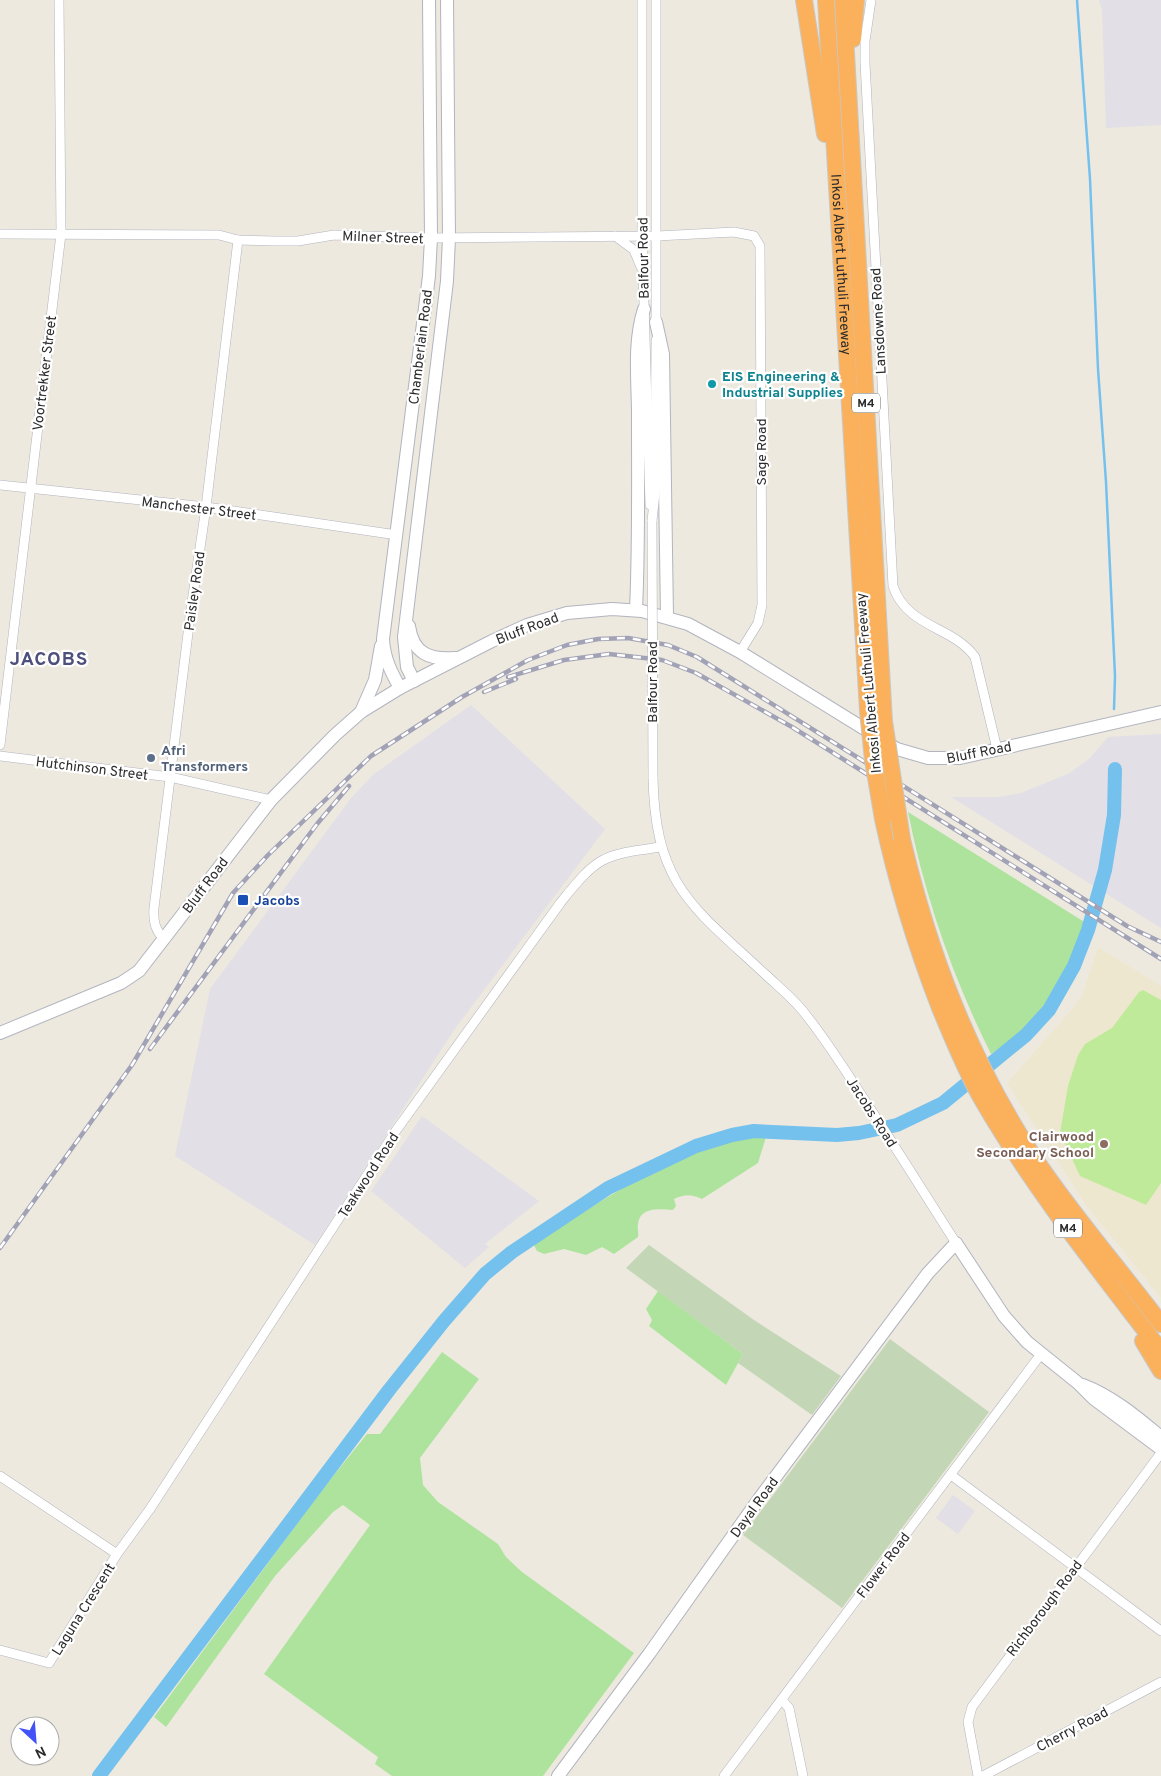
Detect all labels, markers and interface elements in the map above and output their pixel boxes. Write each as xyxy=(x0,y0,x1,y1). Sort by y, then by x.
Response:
street label: Inkosi Albert Luthuli Freeway xyxy=(826,174,854,356)
street label: Balfour Road xyxy=(635,217,654,299)
street label: Milner Street xyxy=(342,229,424,248)
street label: Lansdowne Road xyxy=(868,267,891,375)
street label: Chamberlain Road xyxy=(406,289,437,406)
street label: Voortrekker Street xyxy=(30,315,61,432)
place label: EIS Engineering & Industrial Supplies xyxy=(722,369,843,402)
marker: EIS Engineering & Industrial Supplies xyxy=(706,378,718,390)
road number: M4 xyxy=(852,393,880,412)
street label: Sage Road xyxy=(754,418,771,486)
street label: Manchester Street xyxy=(140,494,257,525)
street label: Paisley Road xyxy=(181,550,209,632)
street label: Inkosi Albert Luthuli Freeway xyxy=(853,592,886,774)
street label: Bluff Road xyxy=(494,610,561,649)
street label: Balfour Road xyxy=(645,641,662,723)
district label: JACOBS xyxy=(9,648,89,672)
street label: Bluff Road xyxy=(945,739,1013,768)
place label: Afri Transformers xyxy=(161,743,248,776)
marker: Afri Transformers xyxy=(145,752,157,764)
street label: Hutchinson Street xyxy=(35,754,149,785)
street label: Bluff Road xyxy=(180,854,233,917)
marker: Jacobs xyxy=(236,893,250,907)
place label: Jacobs xyxy=(254,893,300,910)
street label: Jacobs Road xyxy=(842,1075,900,1151)
place label: Clairwood Secondary School xyxy=(976,1129,1094,1162)
street label: Teakwood Road xyxy=(335,1130,403,1222)
marker: Clairwood Secondary School xyxy=(1098,1138,1110,1150)
road number: M4 xyxy=(1054,1218,1082,1238)
street label: Dayal Road xyxy=(728,1474,783,1541)
street label: Flower Road xyxy=(854,1530,914,1602)
street label: Richborough Road xyxy=(1004,1558,1087,1660)
street label: Laguna Crescent xyxy=(49,1561,119,1659)
street label: Cherry Road xyxy=(1034,1704,1112,1756)
north arrow xyxy=(10,1716,60,1766)
text: N xyxy=(32,1741,48,1761)

